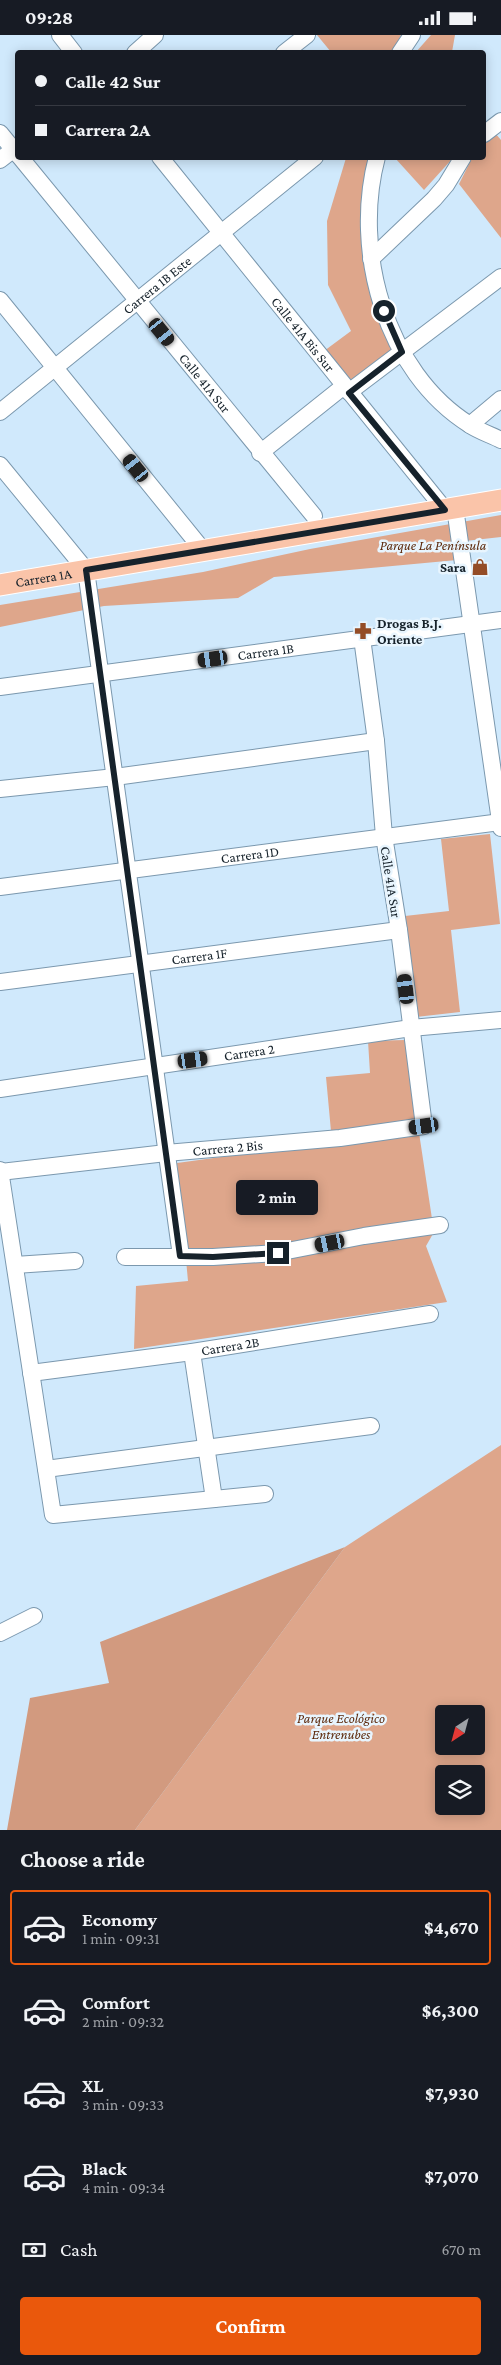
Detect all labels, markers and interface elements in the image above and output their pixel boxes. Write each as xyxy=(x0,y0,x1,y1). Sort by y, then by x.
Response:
text: 09:28 xyxy=(25,7,73,28)
text: Calle 42 Sur xyxy=(65,71,161,92)
text: Carrera 2A xyxy=(65,119,150,140)
street label: Carrera 1B Este xyxy=(120,253,194,317)
street label: Calle 41A Bis Sur xyxy=(268,294,338,375)
route start xyxy=(373,300,395,322)
car xyxy=(146,316,177,348)
street label: Calle 41A Sur xyxy=(176,350,234,416)
car xyxy=(120,452,151,484)
park label: Parque La Península xyxy=(380,537,487,553)
shop icon: Sara xyxy=(470,557,490,577)
place label: Sara xyxy=(440,559,466,575)
street label: Carrera 1A xyxy=(14,565,73,590)
place label: Drogas B.J. Oriente xyxy=(377,615,442,647)
pharmacy icon: Drogas B.J. Oriente xyxy=(353,621,373,641)
street label: Carrera 1B xyxy=(237,640,295,663)
car xyxy=(197,649,228,669)
street label: Carrera 1D xyxy=(220,843,280,866)
street label: Calle 41A Sur xyxy=(377,845,405,919)
street label: Carrera 1F xyxy=(171,944,228,968)
car xyxy=(396,973,415,1005)
street label: Carrera 2 xyxy=(223,1040,276,1064)
car xyxy=(177,1050,208,1070)
car xyxy=(408,1116,439,1136)
street label: Carrera 2 Bis xyxy=(192,1137,263,1159)
callout: 2 min xyxy=(237,1181,319,1215)
text: 2 min xyxy=(258,1189,296,1206)
car xyxy=(313,1233,346,1253)
route end xyxy=(267,1242,289,1264)
street label: Carrera 2B xyxy=(200,1333,261,1358)
north arrow xyxy=(435,1705,485,1755)
map controls xyxy=(435,1705,485,1815)
park label: Parque Ecológico Entrenubes xyxy=(297,1710,385,1742)
button: layers xyxy=(435,1765,485,1815)
text: Choose a ride xyxy=(20,1847,145,1872)
icon: car xyxy=(22,1905,67,1950)
text: Economy xyxy=(82,1909,157,1930)
text: $4,670 xyxy=(424,1917,479,1938)
text: 1 min · 09:31 xyxy=(82,1930,160,1947)
icon: car xyxy=(22,1988,67,2033)
text: Comfort xyxy=(82,1992,150,2013)
text: $6,300 xyxy=(422,2000,479,2021)
text: 2 min · 09:32 xyxy=(82,2013,164,2030)
icon: car xyxy=(22,2071,67,2116)
text: XL xyxy=(82,2075,104,2096)
text: $7,930 xyxy=(425,2083,479,2104)
text: 3 min · 09:33 xyxy=(82,2096,164,2113)
icon: car xyxy=(22,2154,67,2199)
text: Black xyxy=(82,2158,127,2179)
text: $7,070 xyxy=(424,2166,479,2187)
text: 4 min · 09:34 xyxy=(82,2179,165,2196)
icon: cash xyxy=(20,2236,48,2264)
text: Cash xyxy=(60,2239,98,2260)
text: 670 m xyxy=(441,2241,481,2258)
button: Confirm xyxy=(20,2297,481,2355)

